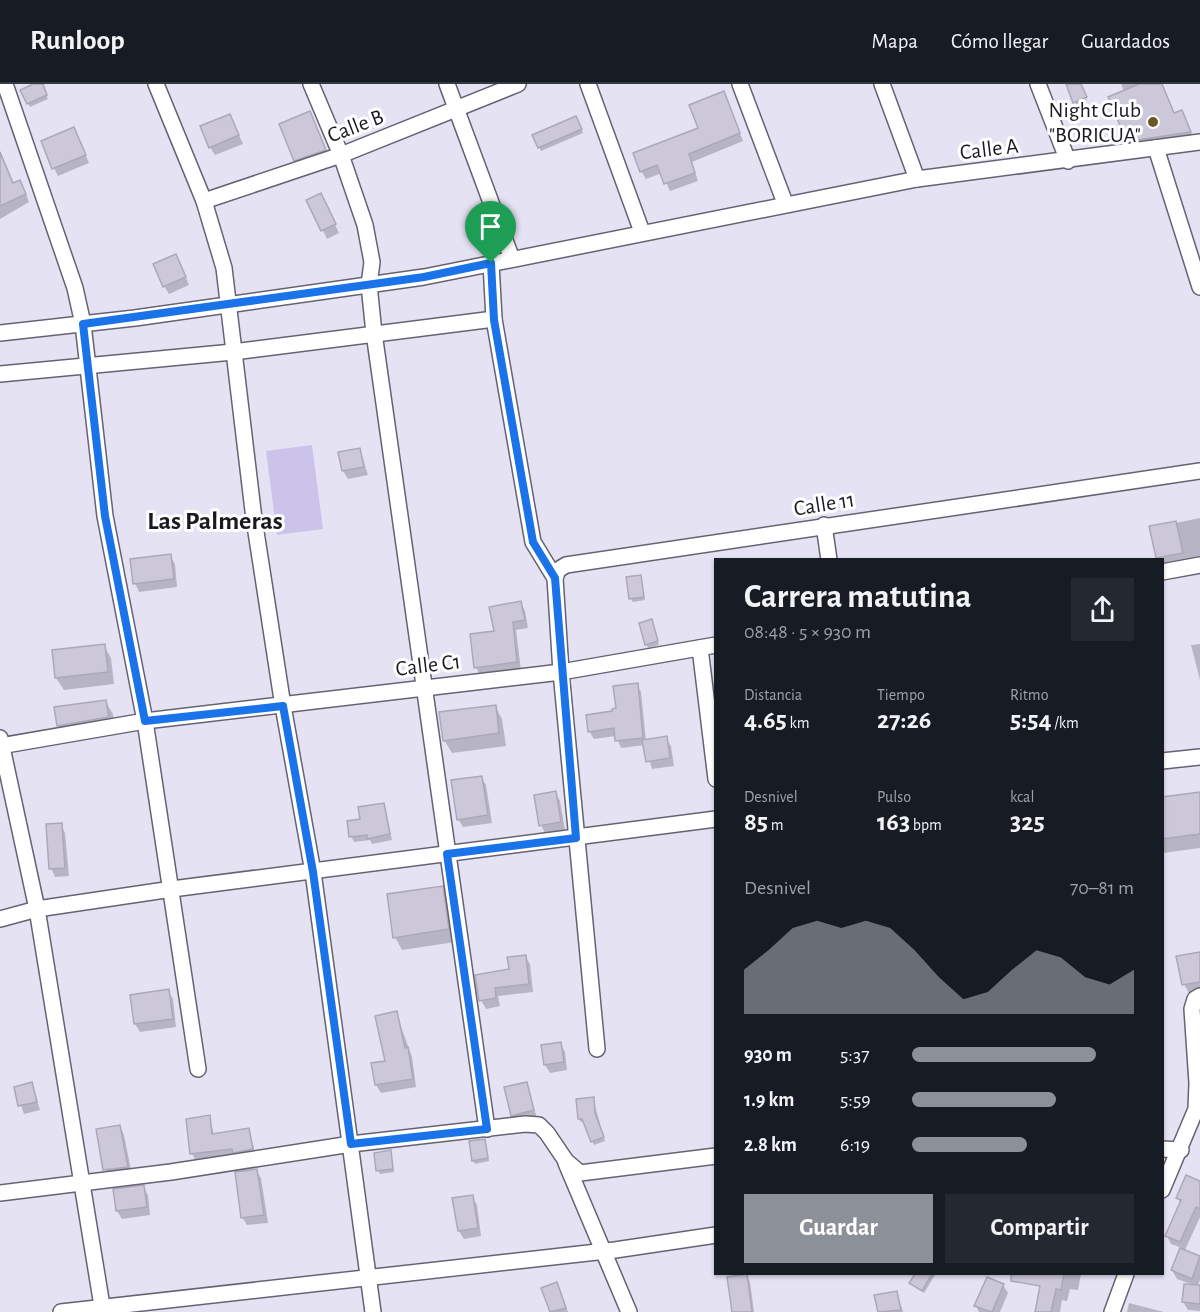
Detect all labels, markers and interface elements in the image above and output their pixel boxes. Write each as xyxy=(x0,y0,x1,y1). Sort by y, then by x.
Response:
text: Runloop xyxy=(30,27,125,55)
text: Mapa xyxy=(872,31,918,52)
text: Cómo llegar xyxy=(951,31,1048,52)
text: Guardados xyxy=(1081,31,1170,52)
place label: Night Club "BORICUA" xyxy=(1048,99,1141,146)
street label: Calle B xyxy=(324,105,386,147)
marker: Night Club "BORICUA" xyxy=(1146,115,1160,129)
street label: Calle A xyxy=(959,134,1020,164)
pin xyxy=(465,201,516,263)
icon: arrive xyxy=(474,210,507,243)
street label: Calle 11 xyxy=(792,488,856,520)
district label: Las Palmeras xyxy=(147,508,283,534)
button: share xyxy=(1071,578,1134,641)
text: Carrera matutina xyxy=(744,581,971,614)
text: 08:48 · 5 × 930 m xyxy=(744,622,871,642)
street label: Calle C1 xyxy=(394,650,462,680)
text: Distancia xyxy=(744,687,802,703)
text: Tiempo xyxy=(877,687,925,703)
text: Ritmo xyxy=(1010,687,1049,703)
text: 4.65 xyxy=(744,707,787,733)
text: 27:26 xyxy=(877,707,931,733)
text: 5:54 xyxy=(1010,707,1052,733)
text: km xyxy=(787,715,810,731)
text: /km xyxy=(1052,715,1079,731)
text: Desnivel xyxy=(744,789,798,805)
text: Pulso xyxy=(877,789,911,805)
text: kcal xyxy=(1010,789,1034,805)
text: 85 xyxy=(744,809,768,835)
text: 163 xyxy=(877,809,910,835)
text: 325 xyxy=(1010,809,1045,835)
text: m xyxy=(768,817,784,833)
text: bpm xyxy=(910,817,942,833)
text: Desnivel xyxy=(744,878,811,898)
text: 70–81 m xyxy=(1070,878,1134,898)
text: 930 m xyxy=(744,1045,792,1065)
text: 5:37 xyxy=(840,1045,870,1065)
text: 1.9 km xyxy=(744,1090,795,1110)
text: 5:59 xyxy=(840,1090,871,1110)
text: 2.8 km xyxy=(744,1135,797,1155)
text: 6:19 xyxy=(840,1135,870,1155)
button: Guardar xyxy=(744,1194,933,1263)
button: Compartir xyxy=(945,1194,1134,1263)

